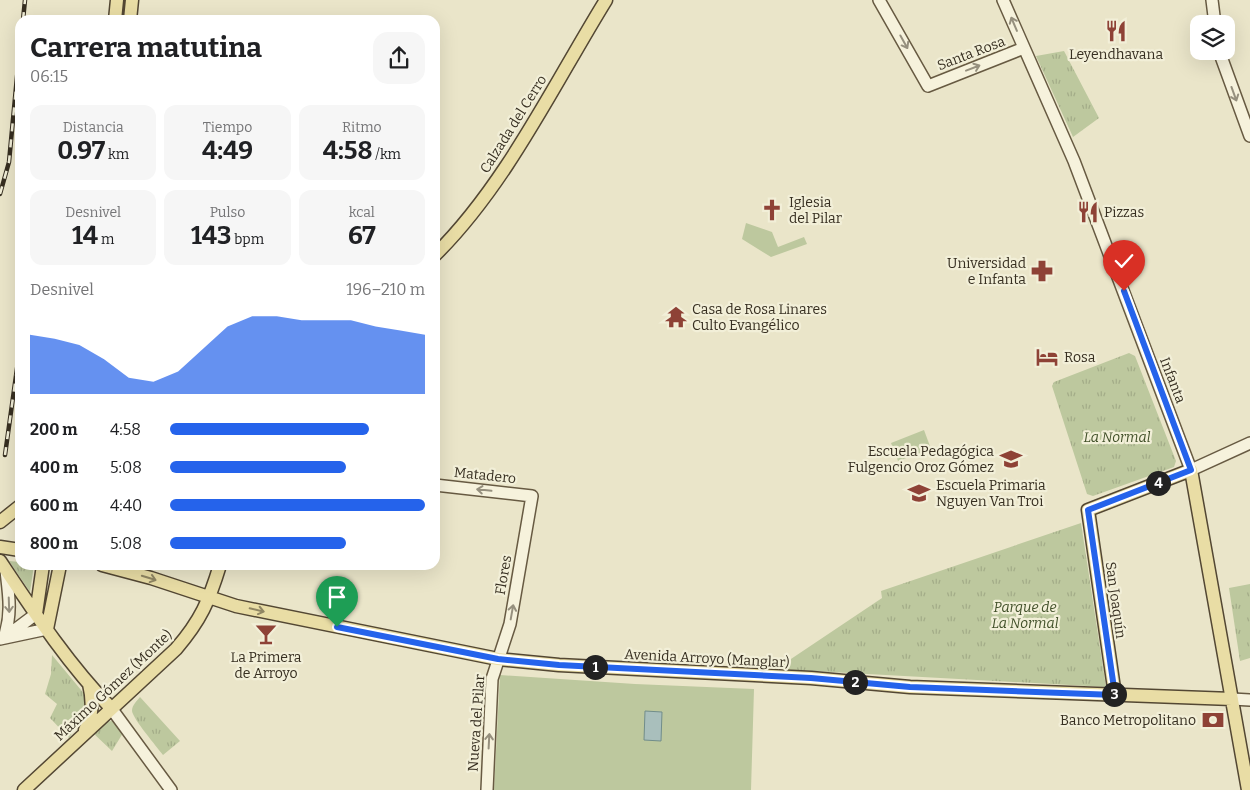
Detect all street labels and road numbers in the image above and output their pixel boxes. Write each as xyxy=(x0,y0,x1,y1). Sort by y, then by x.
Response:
street label: Santa Rosa xyxy=(935,33,1008,74)
street label: Calzada del Cerro xyxy=(476,72,550,176)
street label: Infanta xyxy=(1156,355,1189,406)
street label: Matadero xyxy=(453,464,517,487)
street label: Flores xyxy=(492,554,515,596)
street label: San Joaquín xyxy=(1102,561,1129,640)
street label: Máximo Gómez (Monte) xyxy=(51,626,176,744)
street label: Avenida Arroyo (Manglar) xyxy=(624,646,790,671)
street label: Nueva del Pilar xyxy=(465,674,488,772)

